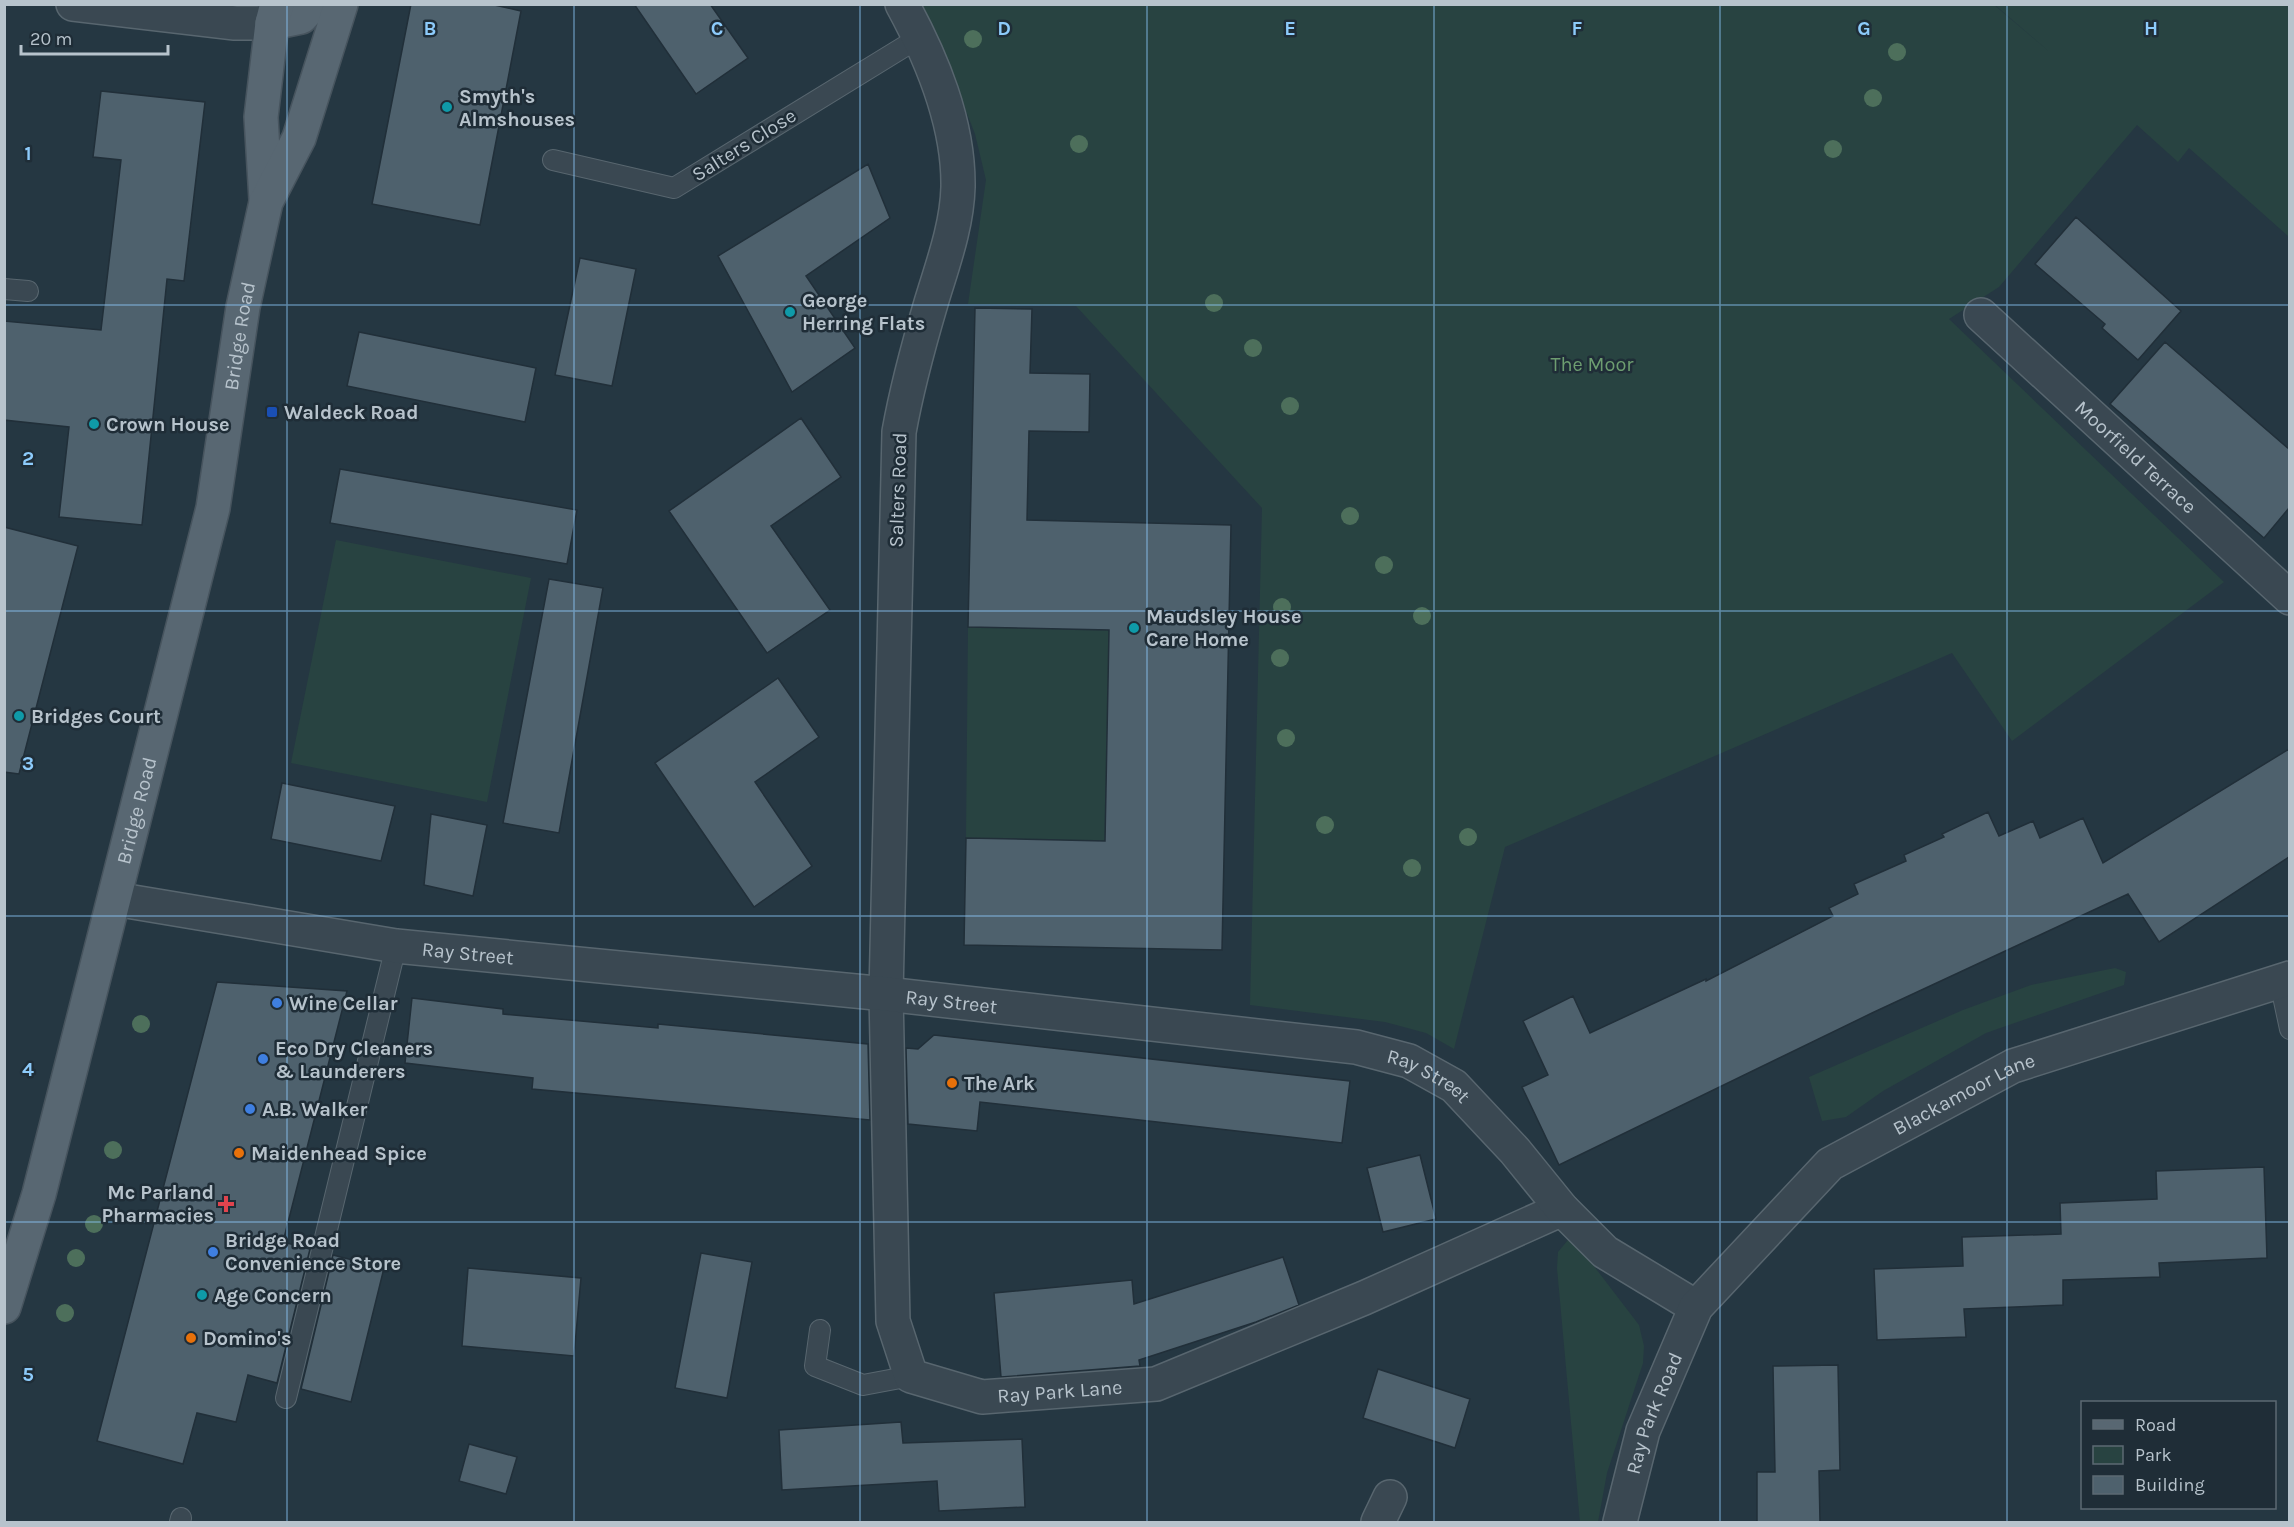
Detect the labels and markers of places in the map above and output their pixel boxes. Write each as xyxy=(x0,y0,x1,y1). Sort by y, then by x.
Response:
place label: Smyth's Almshouses xyxy=(459,85,575,131)
marker: Smyth's Almshouses xyxy=(440,100,454,114)
place label: George Herring Flats xyxy=(802,289,925,335)
marker: George Herring Flats xyxy=(783,305,797,319)
place label: Waldeck Road xyxy=(284,401,418,424)
marker: Waldeck Road xyxy=(265,405,279,419)
place label: Crown House xyxy=(106,413,230,436)
marker: Crown House xyxy=(87,417,101,431)
place label: Maudsley House Care Home xyxy=(1146,605,1302,651)
marker: Maudsley House Care Home xyxy=(1127,621,1141,635)
place label: Bridges Court xyxy=(31,705,161,728)
marker: Bridges Court xyxy=(12,709,26,723)
place label: Wine Cellar xyxy=(289,992,398,1015)
marker: Wine Cellar xyxy=(270,996,284,1010)
place label: Eco Dry Cleaners & Launderers xyxy=(275,1037,433,1083)
marker: Eco Dry Cleaners & Launderers xyxy=(256,1052,270,1066)
place label: The Ark xyxy=(964,1072,1035,1095)
marker: The Ark xyxy=(945,1076,959,1090)
place label: A.B. Walker xyxy=(262,1098,367,1121)
marker: A.B. Walker xyxy=(243,1102,257,1116)
place label: Maidenhead Spice xyxy=(251,1142,427,1165)
marker: Maidenhead Spice xyxy=(232,1146,246,1160)
place label: Mc Parland Pharmacies xyxy=(101,1181,214,1227)
marker: Mc Parland Pharmacies xyxy=(219,1197,233,1211)
place label: Bridge Road Convenience Store xyxy=(225,1229,401,1275)
marker: Bridge Road Convenience Store xyxy=(206,1245,220,1259)
place label: Age Concern xyxy=(214,1284,332,1307)
marker: Age Concern xyxy=(195,1288,209,1302)
place label: Domino's xyxy=(203,1327,292,1350)
marker: Domino's xyxy=(184,1331,198,1345)

